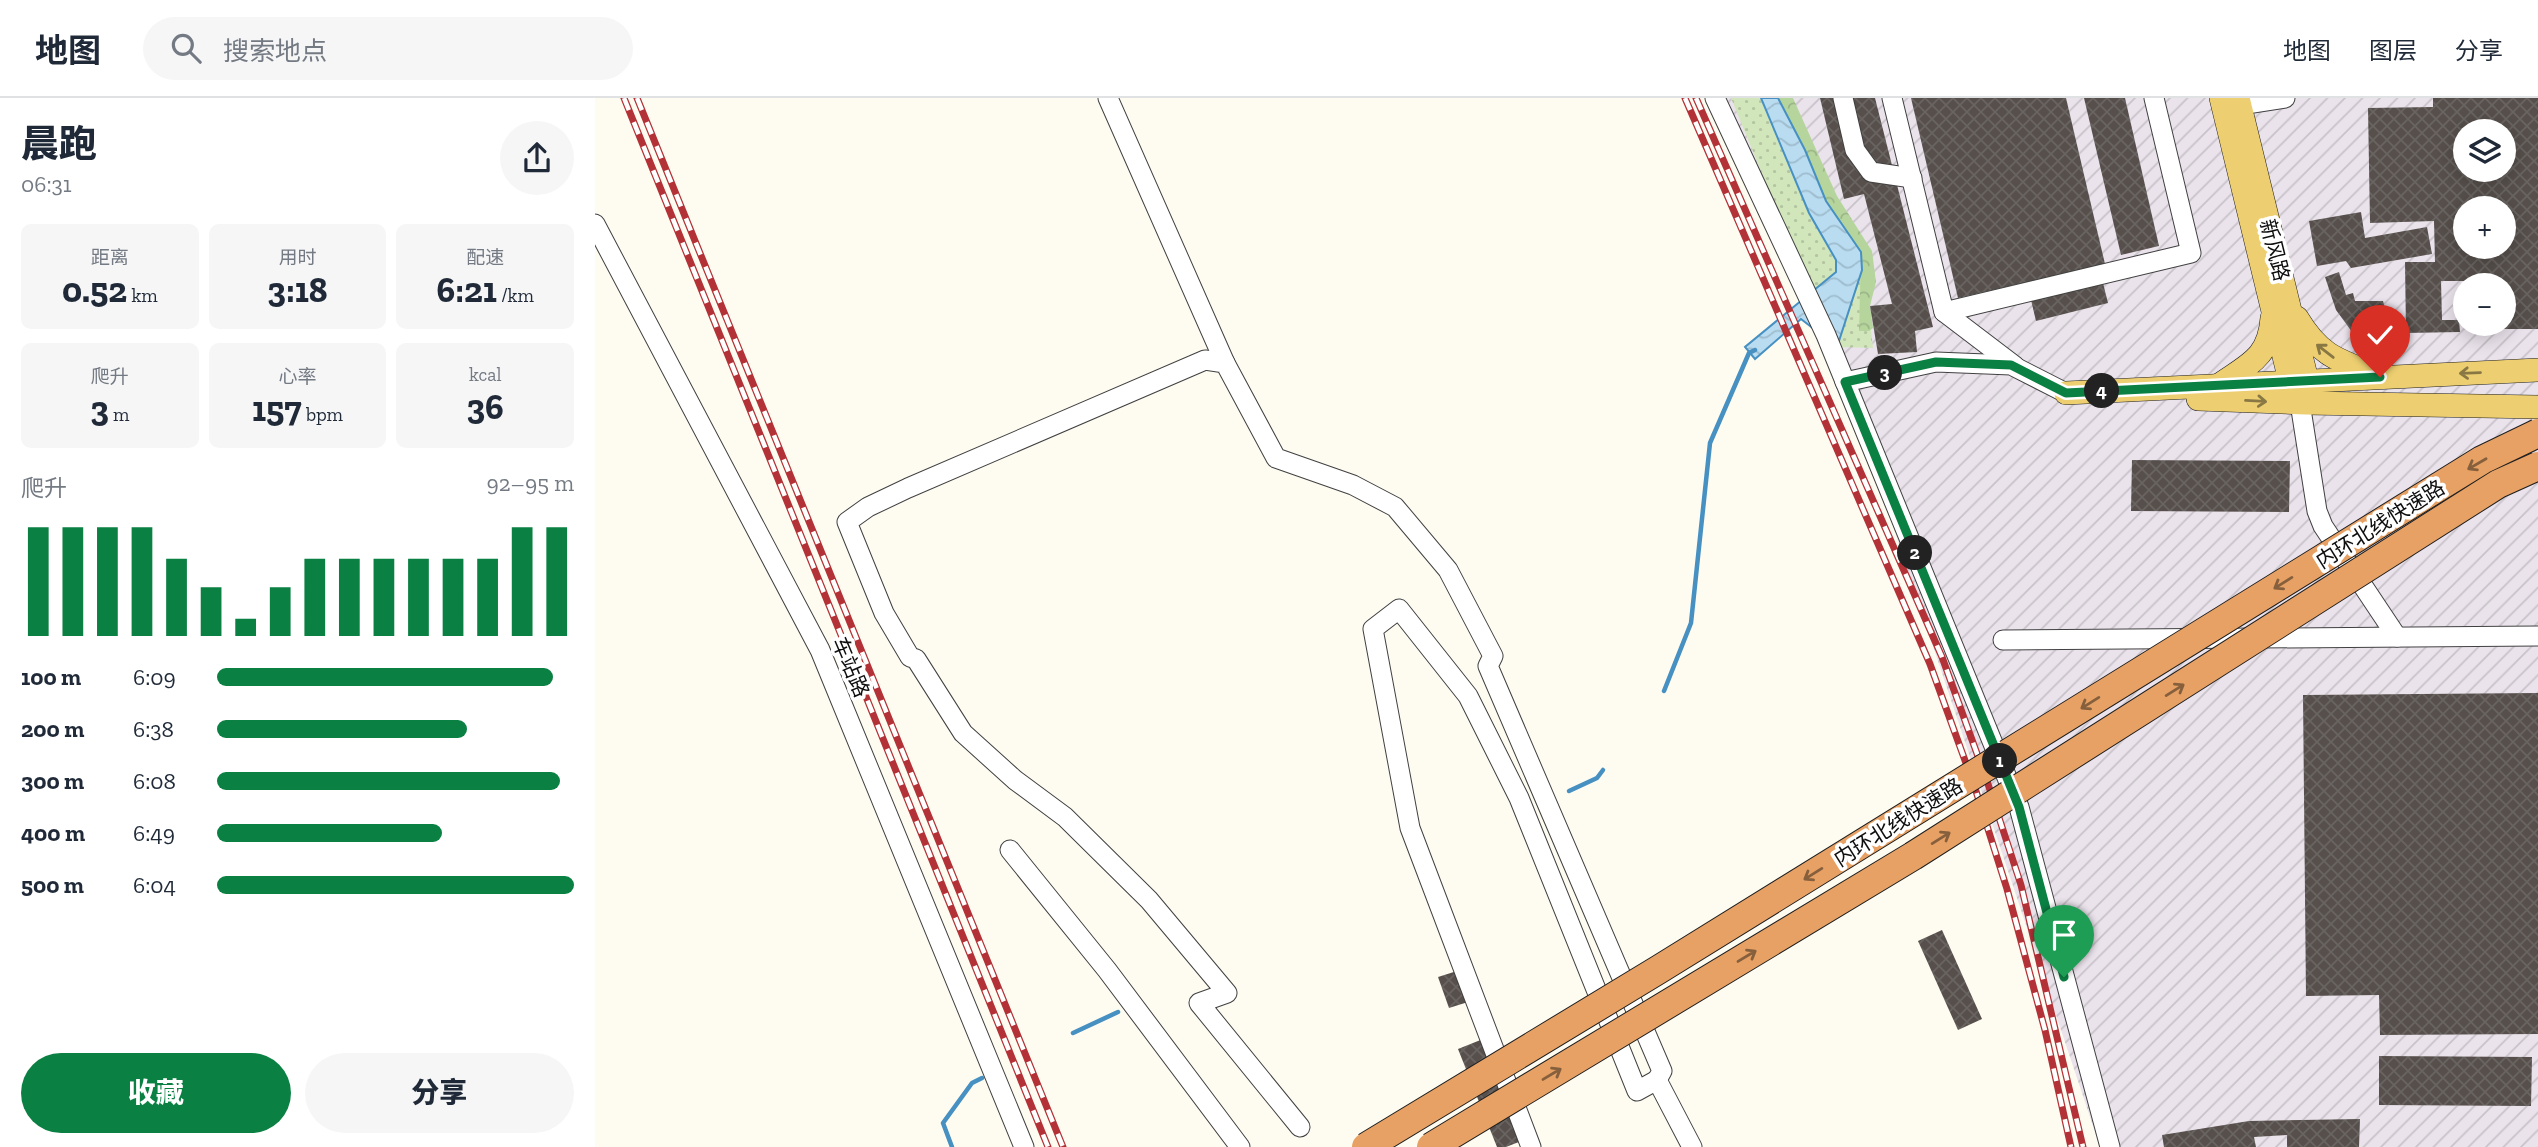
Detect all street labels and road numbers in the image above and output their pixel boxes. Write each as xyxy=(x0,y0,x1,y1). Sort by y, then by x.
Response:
street label: 新风路 xyxy=(2255,216,2295,284)
street label: 内环北线快速路 xyxy=(2311,474,2449,574)
street label: 车站路 xyxy=(827,633,875,701)
street label: 内环北线快速路 xyxy=(1829,772,1967,872)

